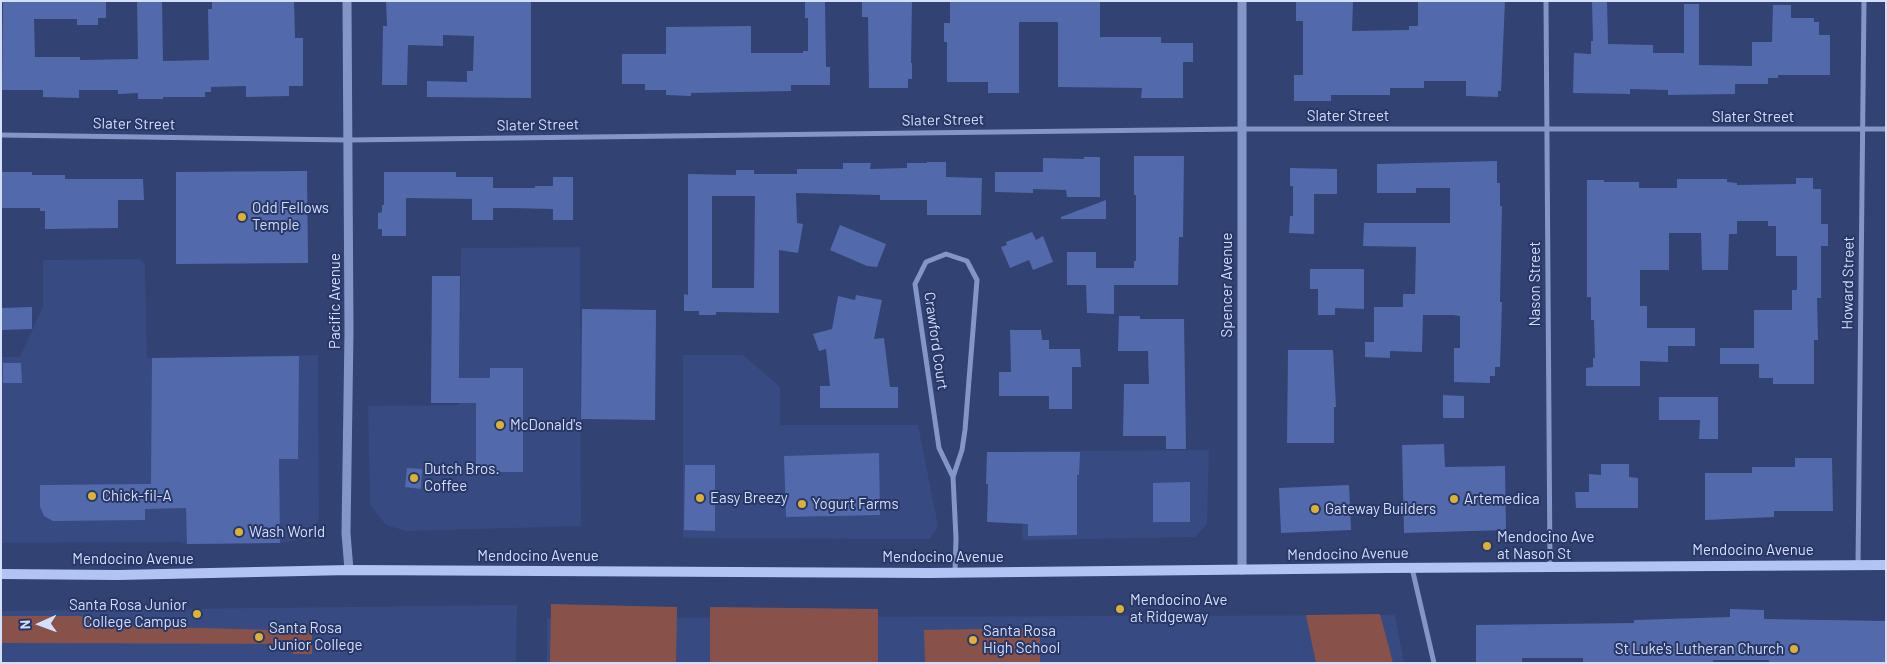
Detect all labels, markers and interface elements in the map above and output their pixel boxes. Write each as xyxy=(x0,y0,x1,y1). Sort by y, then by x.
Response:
street label: Slater Street xyxy=(1307,107,1389,125)
street label: Slater Street xyxy=(1712,108,1794,126)
street label: Slater Street xyxy=(902,110,984,130)
street label: Slater Street xyxy=(93,114,175,134)
street label: Slater Street xyxy=(497,115,579,135)
place label: Odd Fellows Temple xyxy=(252,199,329,234)
marker: Odd Fellows Temple xyxy=(236,211,248,223)
street label: Spencer Avenue xyxy=(1218,233,1236,337)
street label: Howard Street xyxy=(1838,236,1858,330)
street label: Nason Street xyxy=(1526,241,1544,327)
street label: Pacific Avenue xyxy=(326,253,344,349)
street label: Crawford Court xyxy=(920,291,952,391)
place label: McDonald's xyxy=(510,416,582,434)
marker: McDonald's xyxy=(494,419,506,431)
place label: Dutch Bros. Coffee xyxy=(424,460,500,495)
marker: Dutch Bros. Coffee xyxy=(408,472,420,484)
place label: Chick-fil-A xyxy=(102,487,172,505)
place label: Easy Breezy xyxy=(710,489,788,507)
marker: Chick-fil-A xyxy=(86,490,98,502)
place label: Artemedica xyxy=(1464,490,1540,508)
marker: Easy Breezy xyxy=(694,492,706,504)
marker: Artemedica xyxy=(1448,493,1460,505)
place label: Yogurt Farms xyxy=(812,495,899,513)
marker: Yogurt Farms xyxy=(796,498,808,510)
place label: Gateway Builders xyxy=(1325,500,1436,518)
marker: Gateway Builders xyxy=(1309,503,1321,515)
place label: Wash World xyxy=(249,523,325,541)
marker: Wash World xyxy=(233,526,245,538)
place label: Mendocino Ave at Nason St xyxy=(1497,528,1594,563)
marker: Mendocino Ave at Nason St xyxy=(1481,540,1493,552)
street label: Mendocino Avenue xyxy=(1692,541,1814,559)
street label: Mendocino Avenue xyxy=(1287,544,1409,564)
street label: Mendocino Avenue xyxy=(477,547,599,565)
street label: Mendocino Avenue xyxy=(882,548,1004,566)
street label: Mendocino Avenue xyxy=(72,550,194,568)
place label: Mendocino Ave at Ridgeway xyxy=(1130,591,1227,626)
place label: Santa Rosa Junior College Campus xyxy=(69,596,187,631)
north arrow xyxy=(15,599,65,649)
marker: Mendocino Ave at Ridgeway xyxy=(1114,603,1126,615)
marker: Santa Rosa Junior College Campus xyxy=(191,608,203,620)
place label: Santa Rosa Junior College xyxy=(269,619,362,654)
text: N xyxy=(16,620,33,629)
place label: Santa Rosa High School xyxy=(983,622,1060,657)
marker: Santa Rosa Junior College xyxy=(253,631,265,643)
marker: Santa Rosa High School xyxy=(967,634,979,646)
place label: St Luke's Lutheran Church xyxy=(1615,640,1784,658)
marker: St Luke's Lutheran Church xyxy=(1788,643,1800,655)

